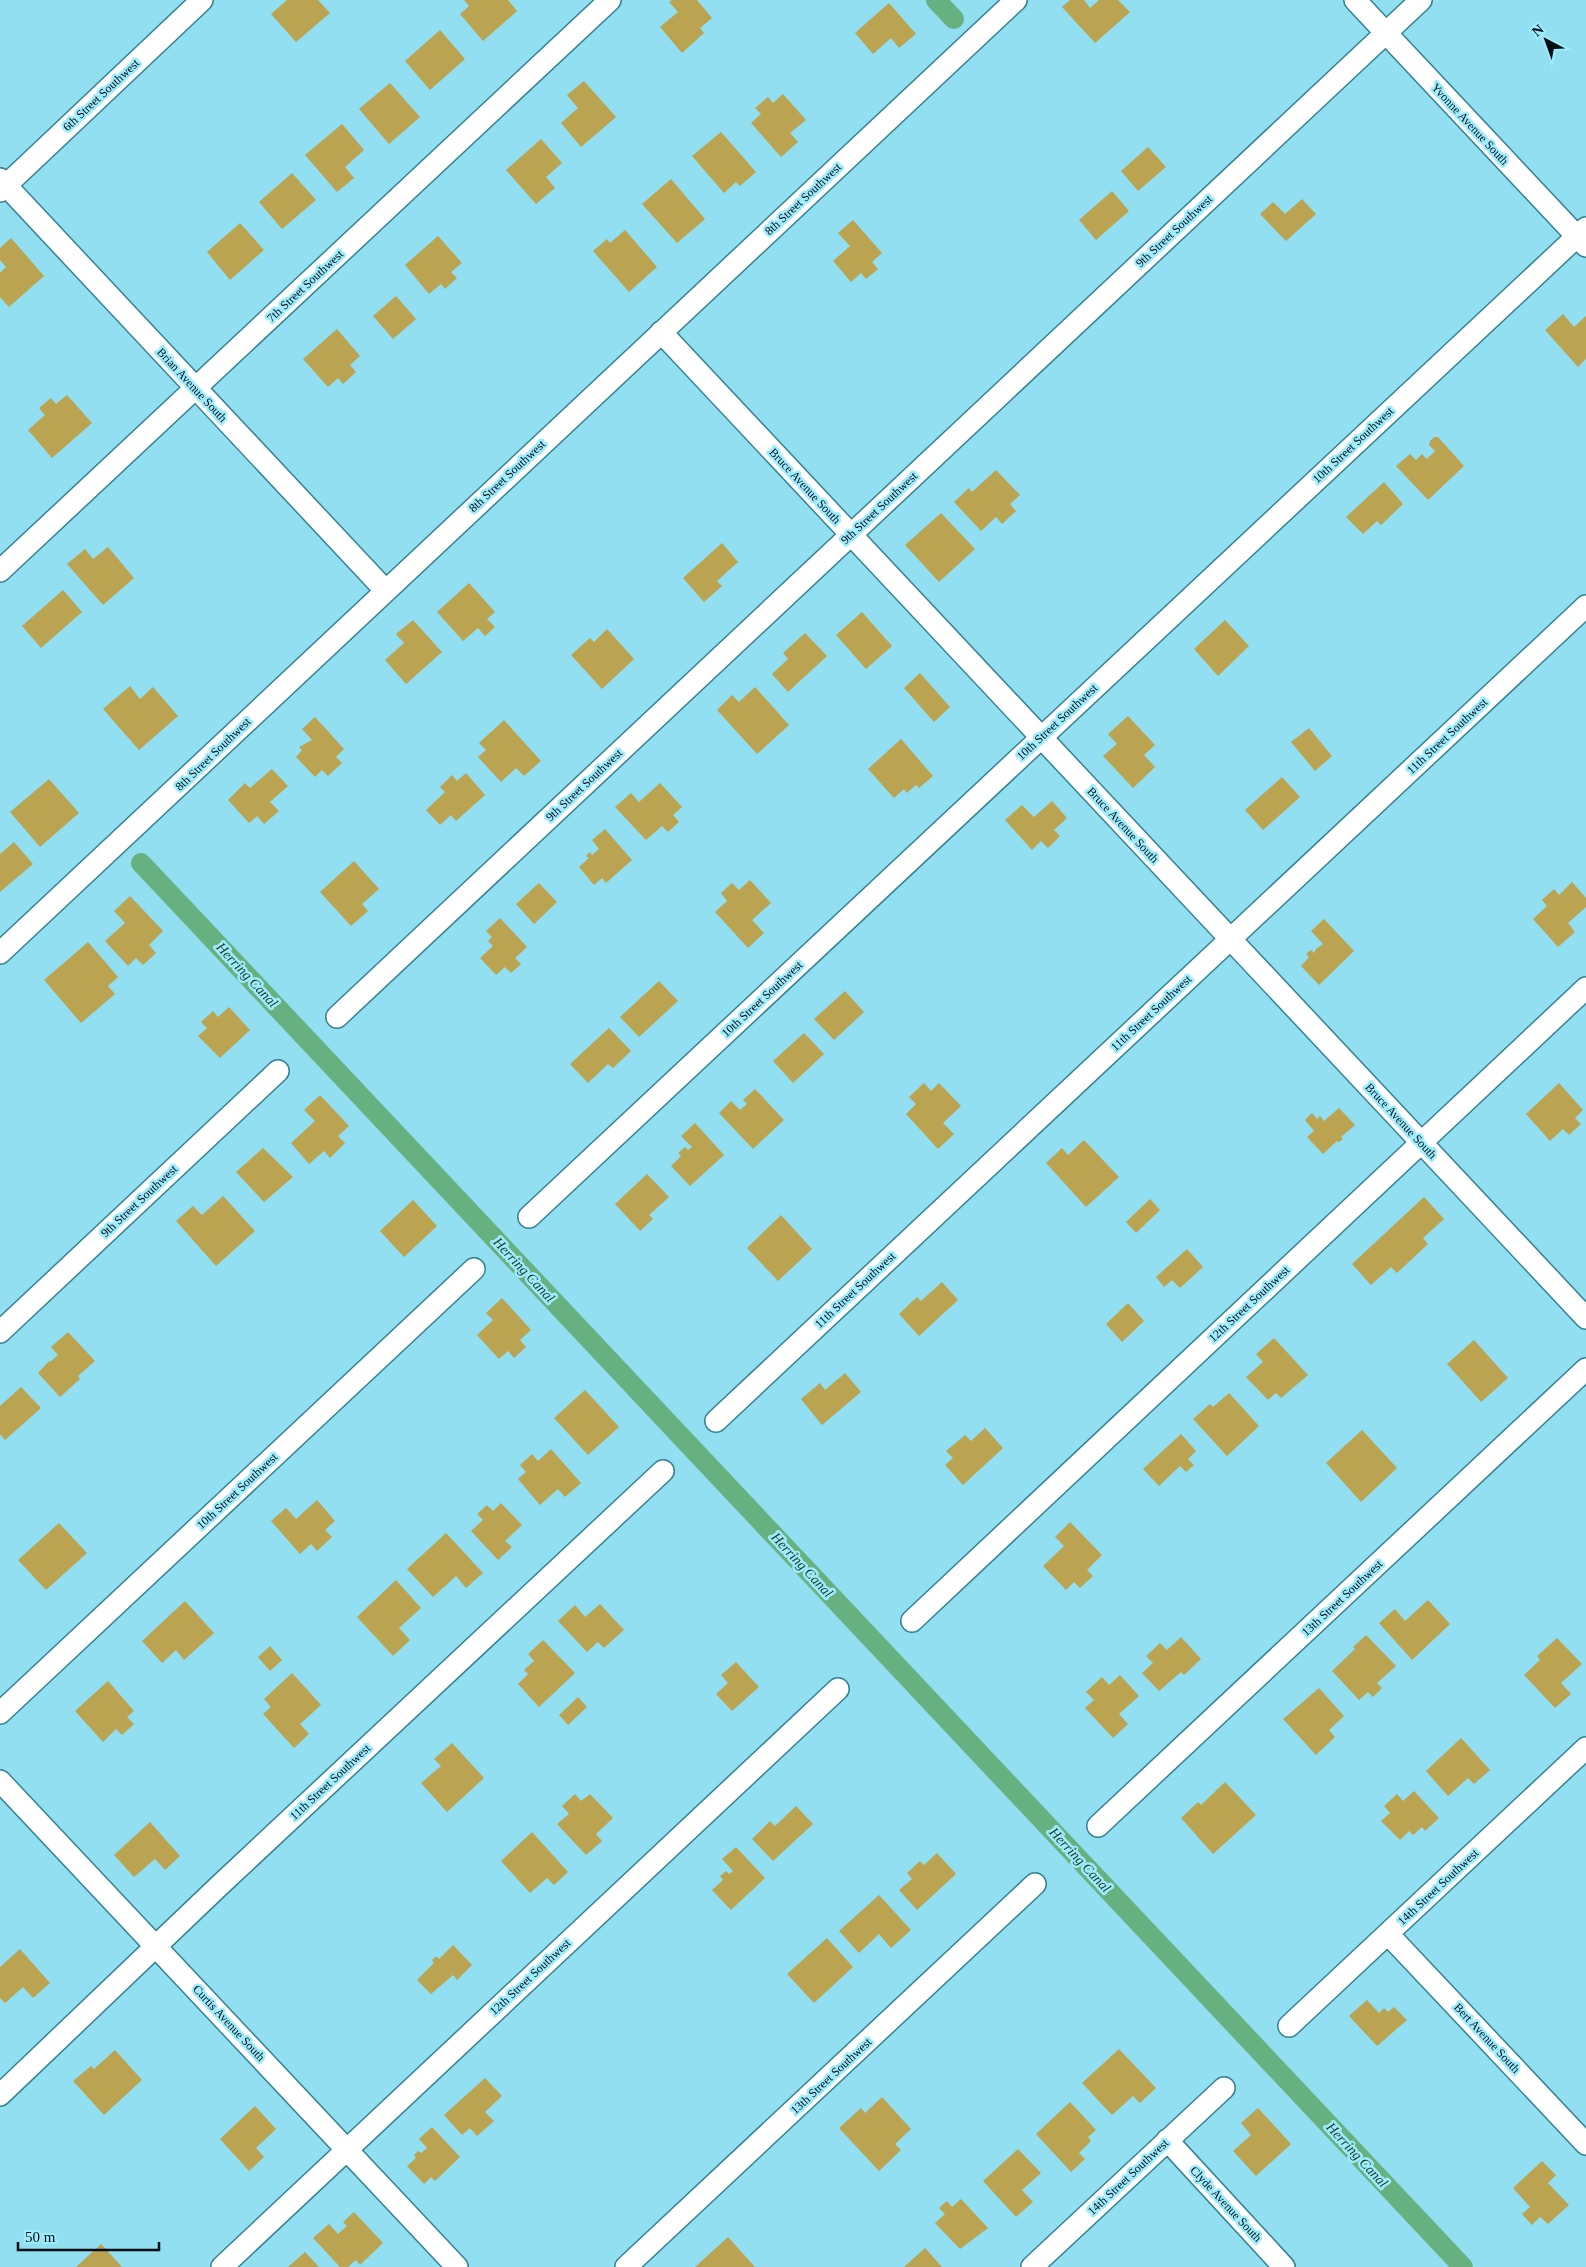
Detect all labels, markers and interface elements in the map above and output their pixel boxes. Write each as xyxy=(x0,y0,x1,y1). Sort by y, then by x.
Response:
north arrow xyxy=(1521,15,1571,65)
text: N xyxy=(1529,22,1547,40)
street label: 6th Street Southwest xyxy=(60,56,143,134)
street label: Yvonne Avenue South xyxy=(1429,80,1511,168)
street label: 8th Street Southwest xyxy=(762,160,845,238)
street label: 9th Street Southwest xyxy=(1133,192,1216,270)
street label: 7th Street Southwest xyxy=(264,247,347,325)
street label: Brian Avenue South xyxy=(154,345,230,425)
street label: 10th Street Southwest xyxy=(1310,404,1397,486)
street label: 8th Street Southwest xyxy=(466,437,549,515)
street label: Bruce Avenue South xyxy=(766,445,844,527)
street label: 9th Street Southwest xyxy=(838,469,921,547)
street label: 10th Street Southwest xyxy=(1014,681,1101,763)
street label: 11th Street Southwest xyxy=(1404,695,1491,777)
street label: 8th Street Southwest xyxy=(172,714,254,794)
street label: 9th Street Southwest xyxy=(543,746,626,824)
street label: Bruce Avenue South xyxy=(1084,784,1162,866)
water label: Herring Canal xyxy=(213,939,281,1010)
street label: 10th Street Southwest xyxy=(719,958,806,1040)
street label: 11th Street Southwest xyxy=(1108,972,1195,1054)
street label: Bruce Avenue South xyxy=(1362,1080,1440,1162)
street label: 9th Street Southwest xyxy=(98,1162,181,1240)
water label: Herring Canal xyxy=(490,1234,558,1305)
street label: 11th Street Southwest xyxy=(812,1249,899,1331)
street label: 12th Street Southwest xyxy=(1206,1263,1293,1345)
street label: 10th Street Southwest xyxy=(194,1450,281,1532)
water label: Herring Canal xyxy=(768,1529,836,1600)
street label: 13th Street Southwest xyxy=(1299,1557,1386,1639)
street label: 11th Street Southwest xyxy=(287,1741,374,1823)
water label: Herring Canal xyxy=(1046,1824,1114,1895)
street label: 14th Street Southwest xyxy=(1395,1846,1482,1928)
street label: 12th Street Southwest xyxy=(487,1936,574,2018)
street label: Curtis Avenue South xyxy=(190,1982,268,2064)
street label: Bert Avenue South xyxy=(1451,2000,1523,2076)
street label: 13th Street Southwest xyxy=(788,2035,875,2117)
water label: Herring Canal xyxy=(1323,2119,1391,2190)
street label: 14th Street Southwest xyxy=(1085,2136,1172,2218)
street label: Clyde Avenue South xyxy=(1187,2163,1265,2245)
scale bar xyxy=(18,2220,159,2252)
text: 50 m xyxy=(25,2229,56,2245)

